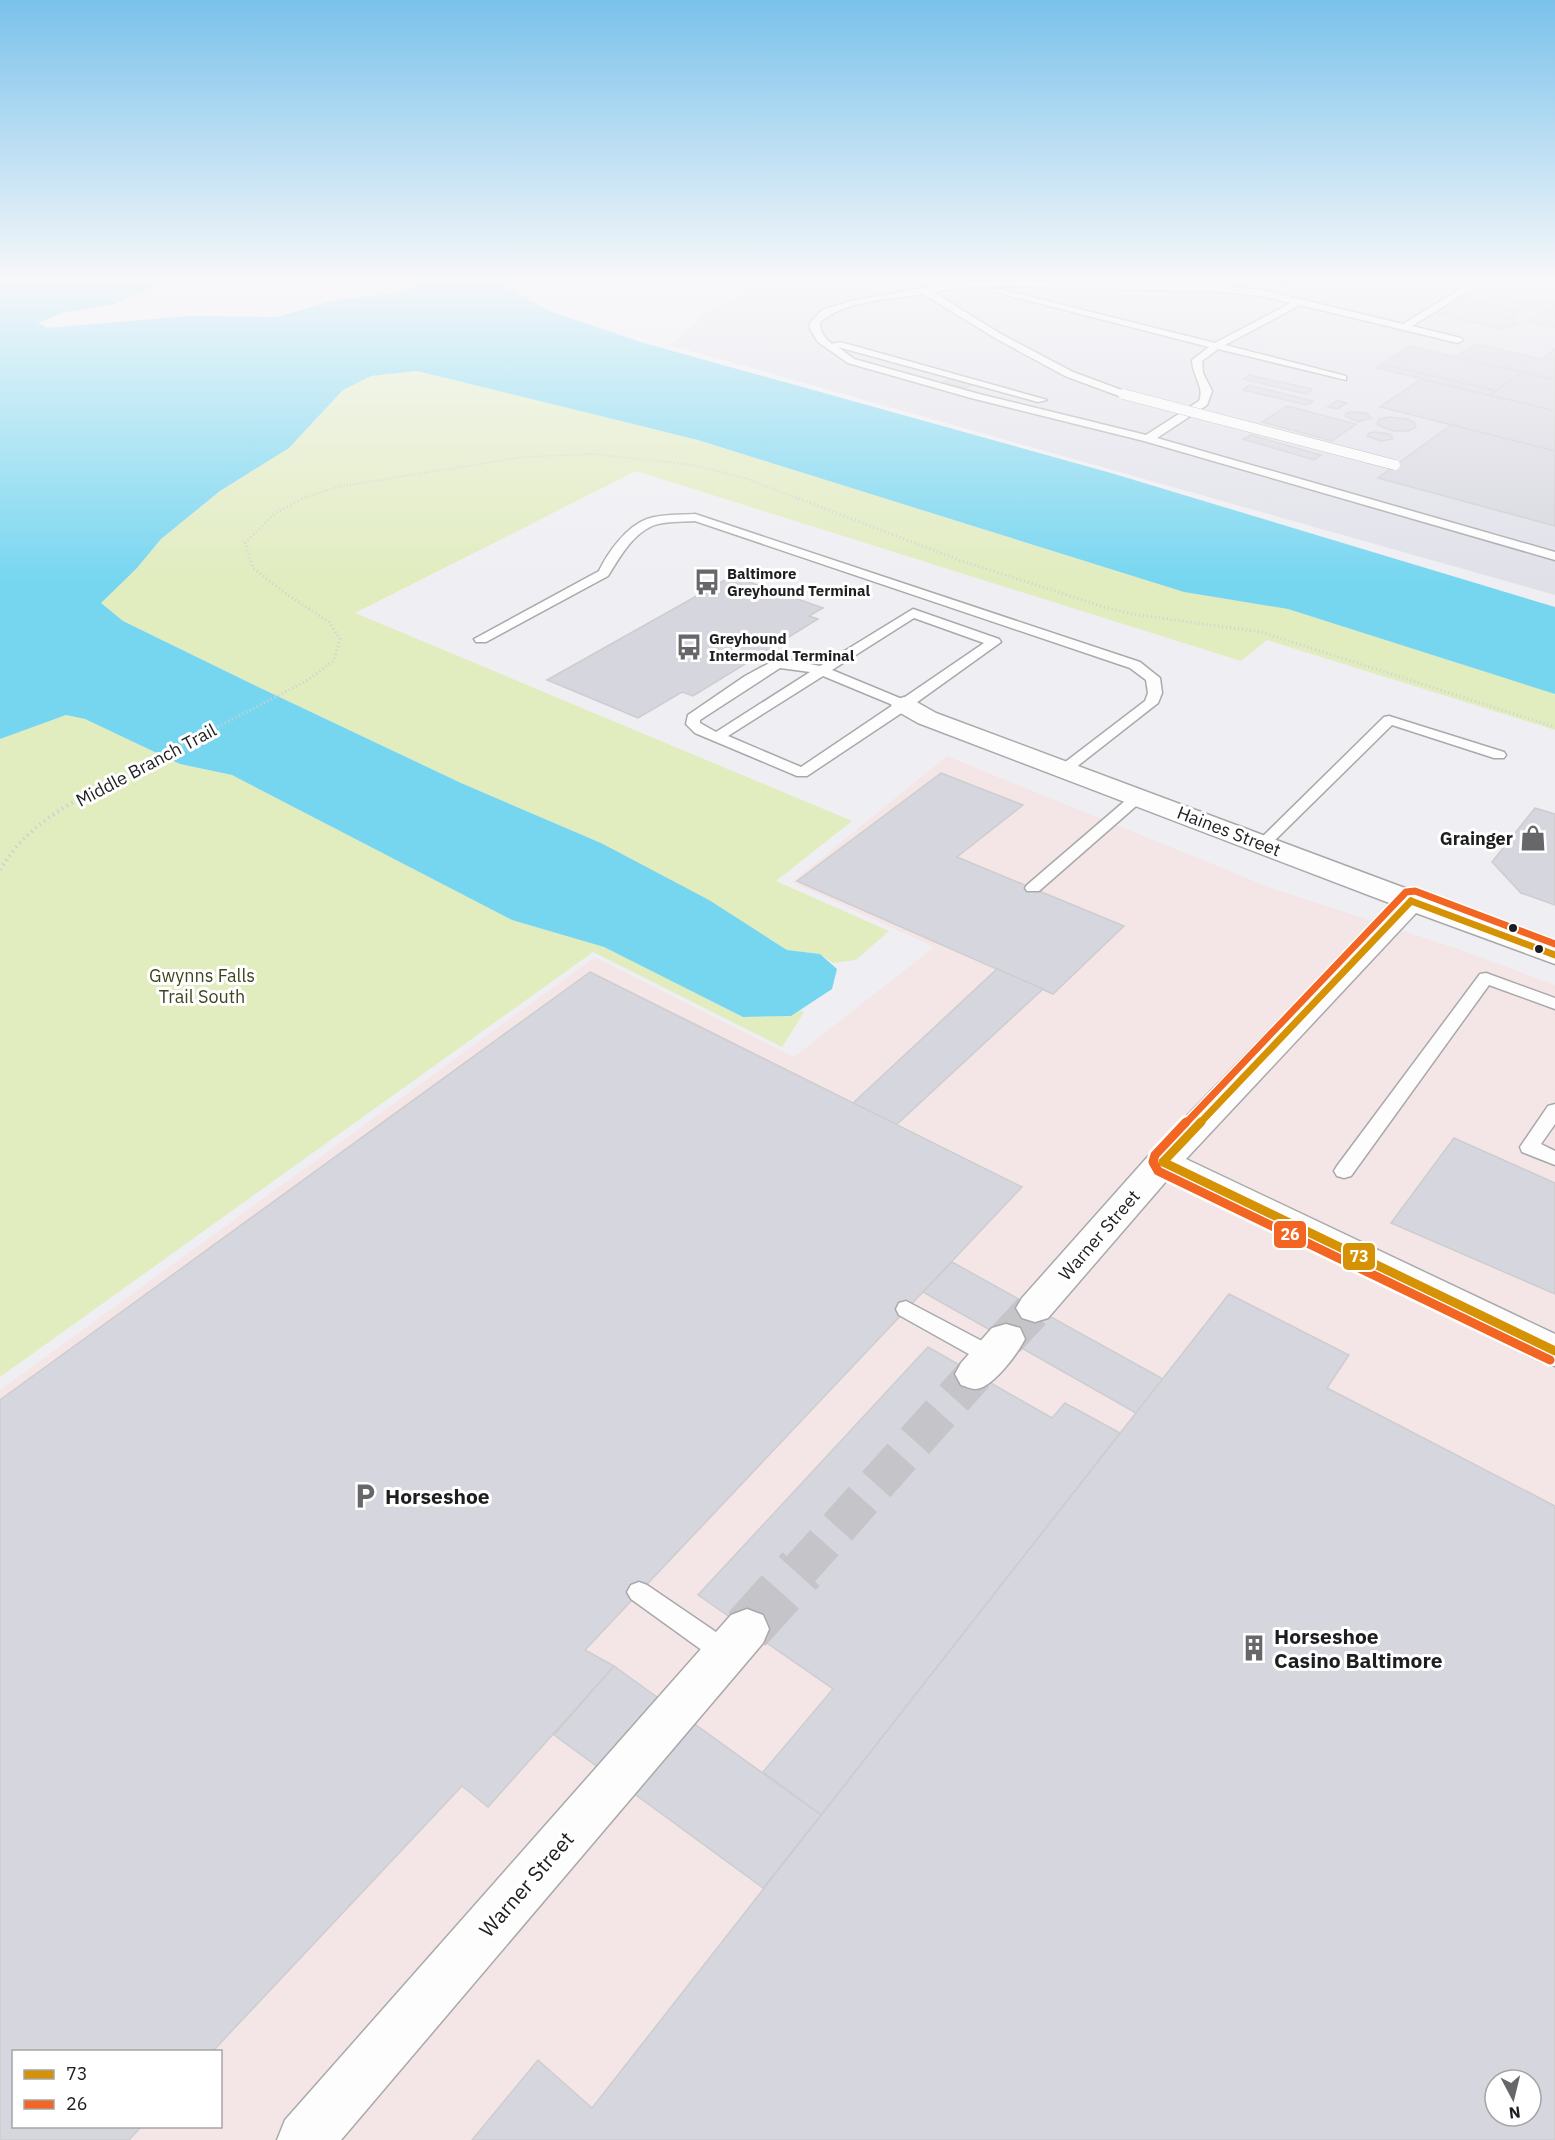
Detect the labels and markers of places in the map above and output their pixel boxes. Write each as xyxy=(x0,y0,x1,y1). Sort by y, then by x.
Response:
place label: Baltimore Greyhound Terminal xyxy=(727,564,870,600)
bus stop icon: Baltimore Greyhound Terminal xyxy=(692,567,722,597)
place label: Greyhound Intermodal Terminal xyxy=(709,629,855,665)
bus stop icon: Greyhound Intermodal Terminal xyxy=(674,632,704,662)
shop icon: Grainger xyxy=(1518,823,1548,853)
place label: Grainger xyxy=(1440,827,1513,850)
unlabelled marker xyxy=(1507,922,1519,934)
unlabelled marker xyxy=(1533,943,1545,955)
parking icon: Horseshoe xyxy=(350,1481,380,1511)
place label: Horseshoe xyxy=(385,1482,490,1510)
place label: Horseshoe Casino Baltimore xyxy=(1274,1622,1443,1674)
building icon: Horseshoe Casino Baltimore xyxy=(1239,1633,1269,1663)

